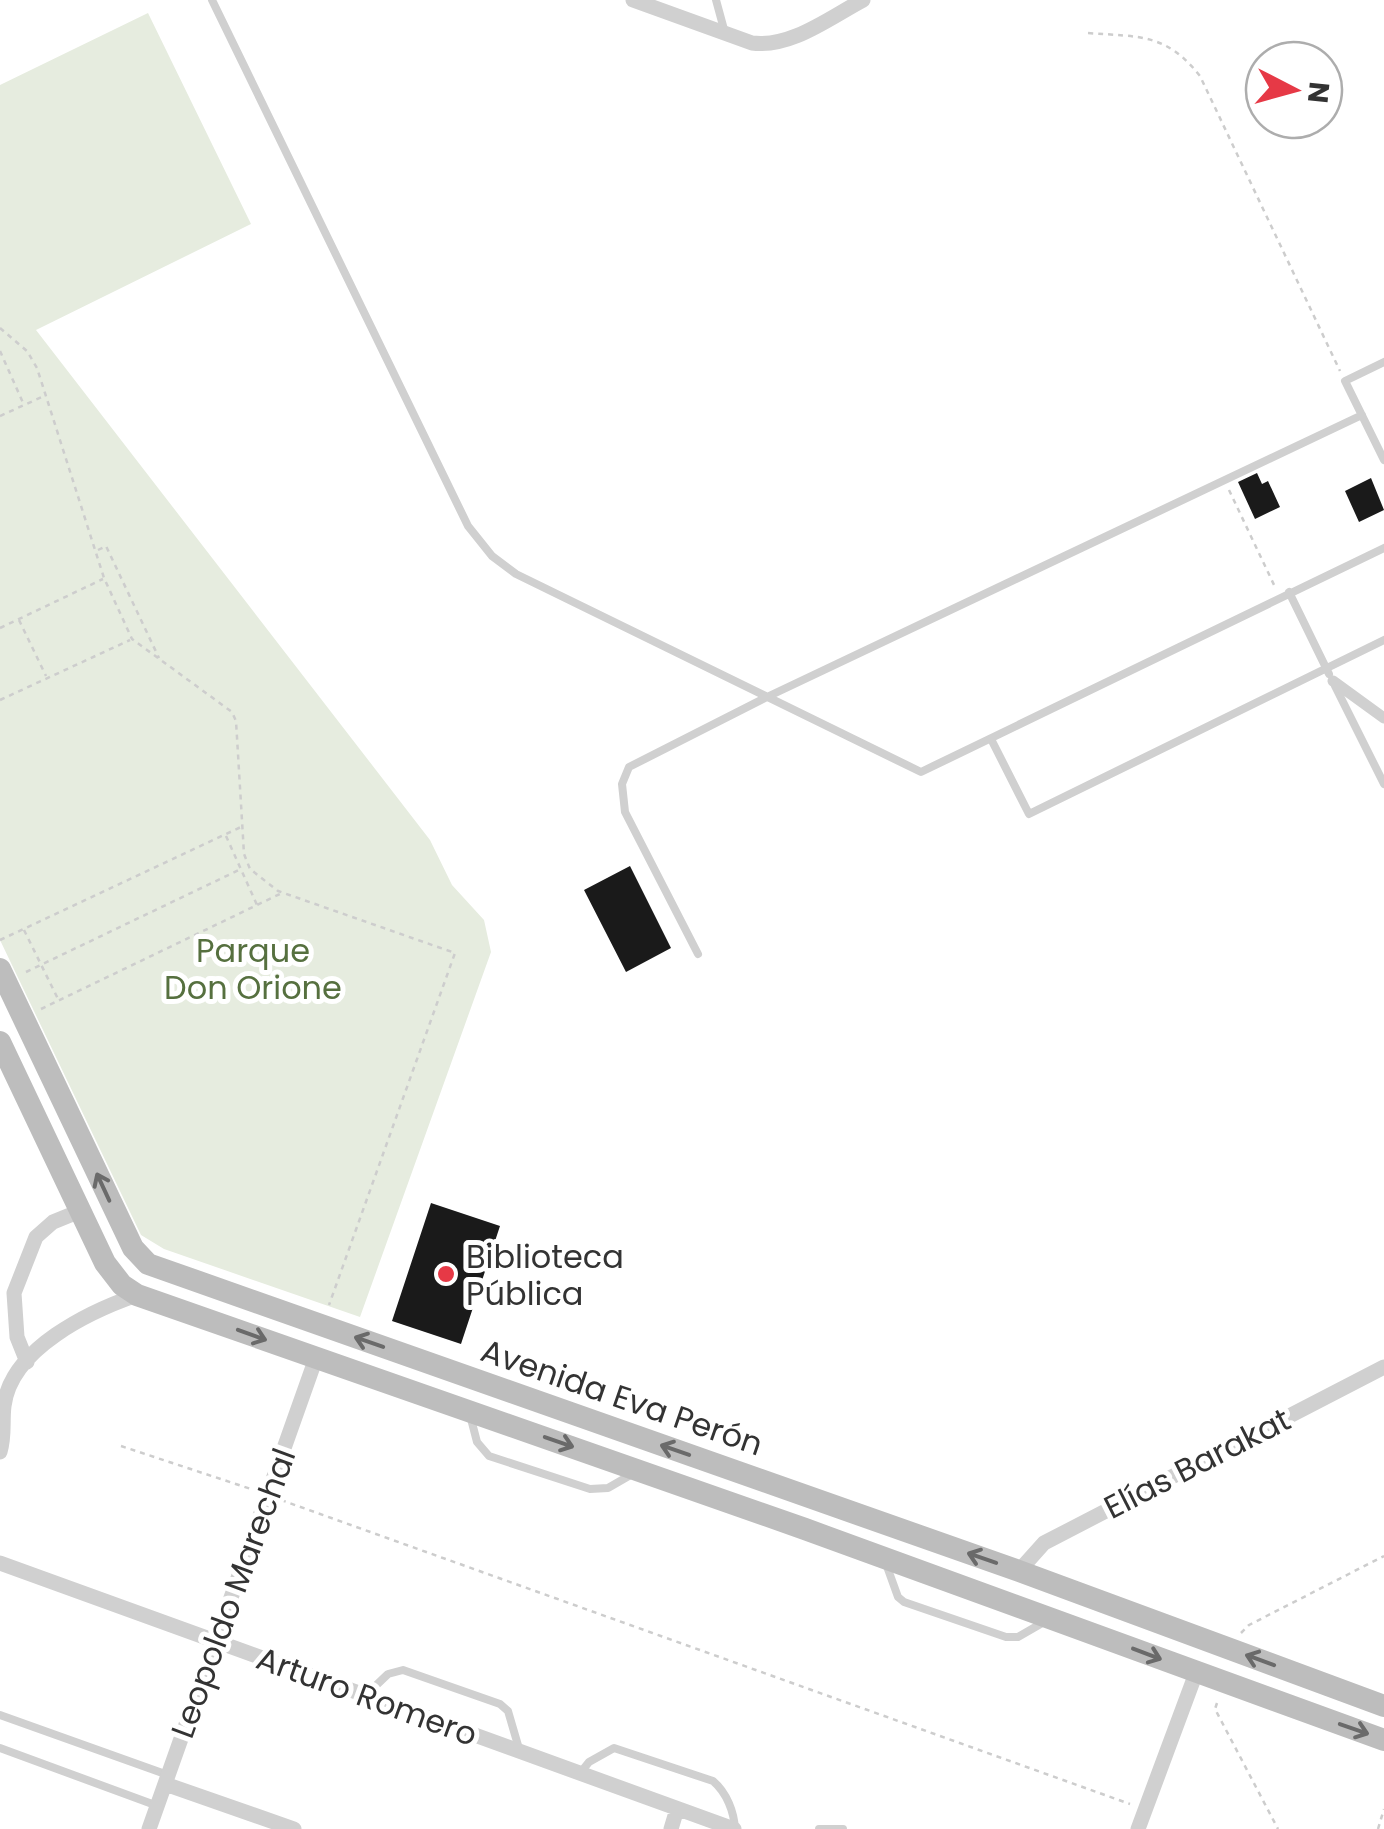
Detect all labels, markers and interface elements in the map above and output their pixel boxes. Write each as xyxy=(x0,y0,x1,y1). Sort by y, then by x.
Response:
north arrow xyxy=(1244,40,1344,140)
text: N xyxy=(1298,80,1339,105)
park label: Parque Don Orione xyxy=(164,928,342,1010)
one-way arrow xyxy=(93,1172,112,1202)
place label: Biblioteca Pública xyxy=(466,1234,624,1316)
marker: Biblioteca Pública xyxy=(435,1263,457,1285)
one-way arrow xyxy=(236,1327,267,1345)
street label: Avenida Eva Perón xyxy=(475,1328,769,1466)
one-way arrow xyxy=(353,1332,385,1350)
street label: Elías Barakat xyxy=(1096,1397,1298,1529)
one-way arrow xyxy=(543,1435,575,1453)
one-way arrow xyxy=(660,1440,692,1458)
street label: Leopoldo Marechal xyxy=(160,1442,306,1744)
one-way arrow xyxy=(967,1548,999,1566)
street label: Arturo Romero xyxy=(250,1635,484,1757)
one-way arrow xyxy=(1131,1646,1162,1664)
one-way arrow xyxy=(1245,1650,1276,1668)
one-way arrow xyxy=(1337,1721,1368,1739)

